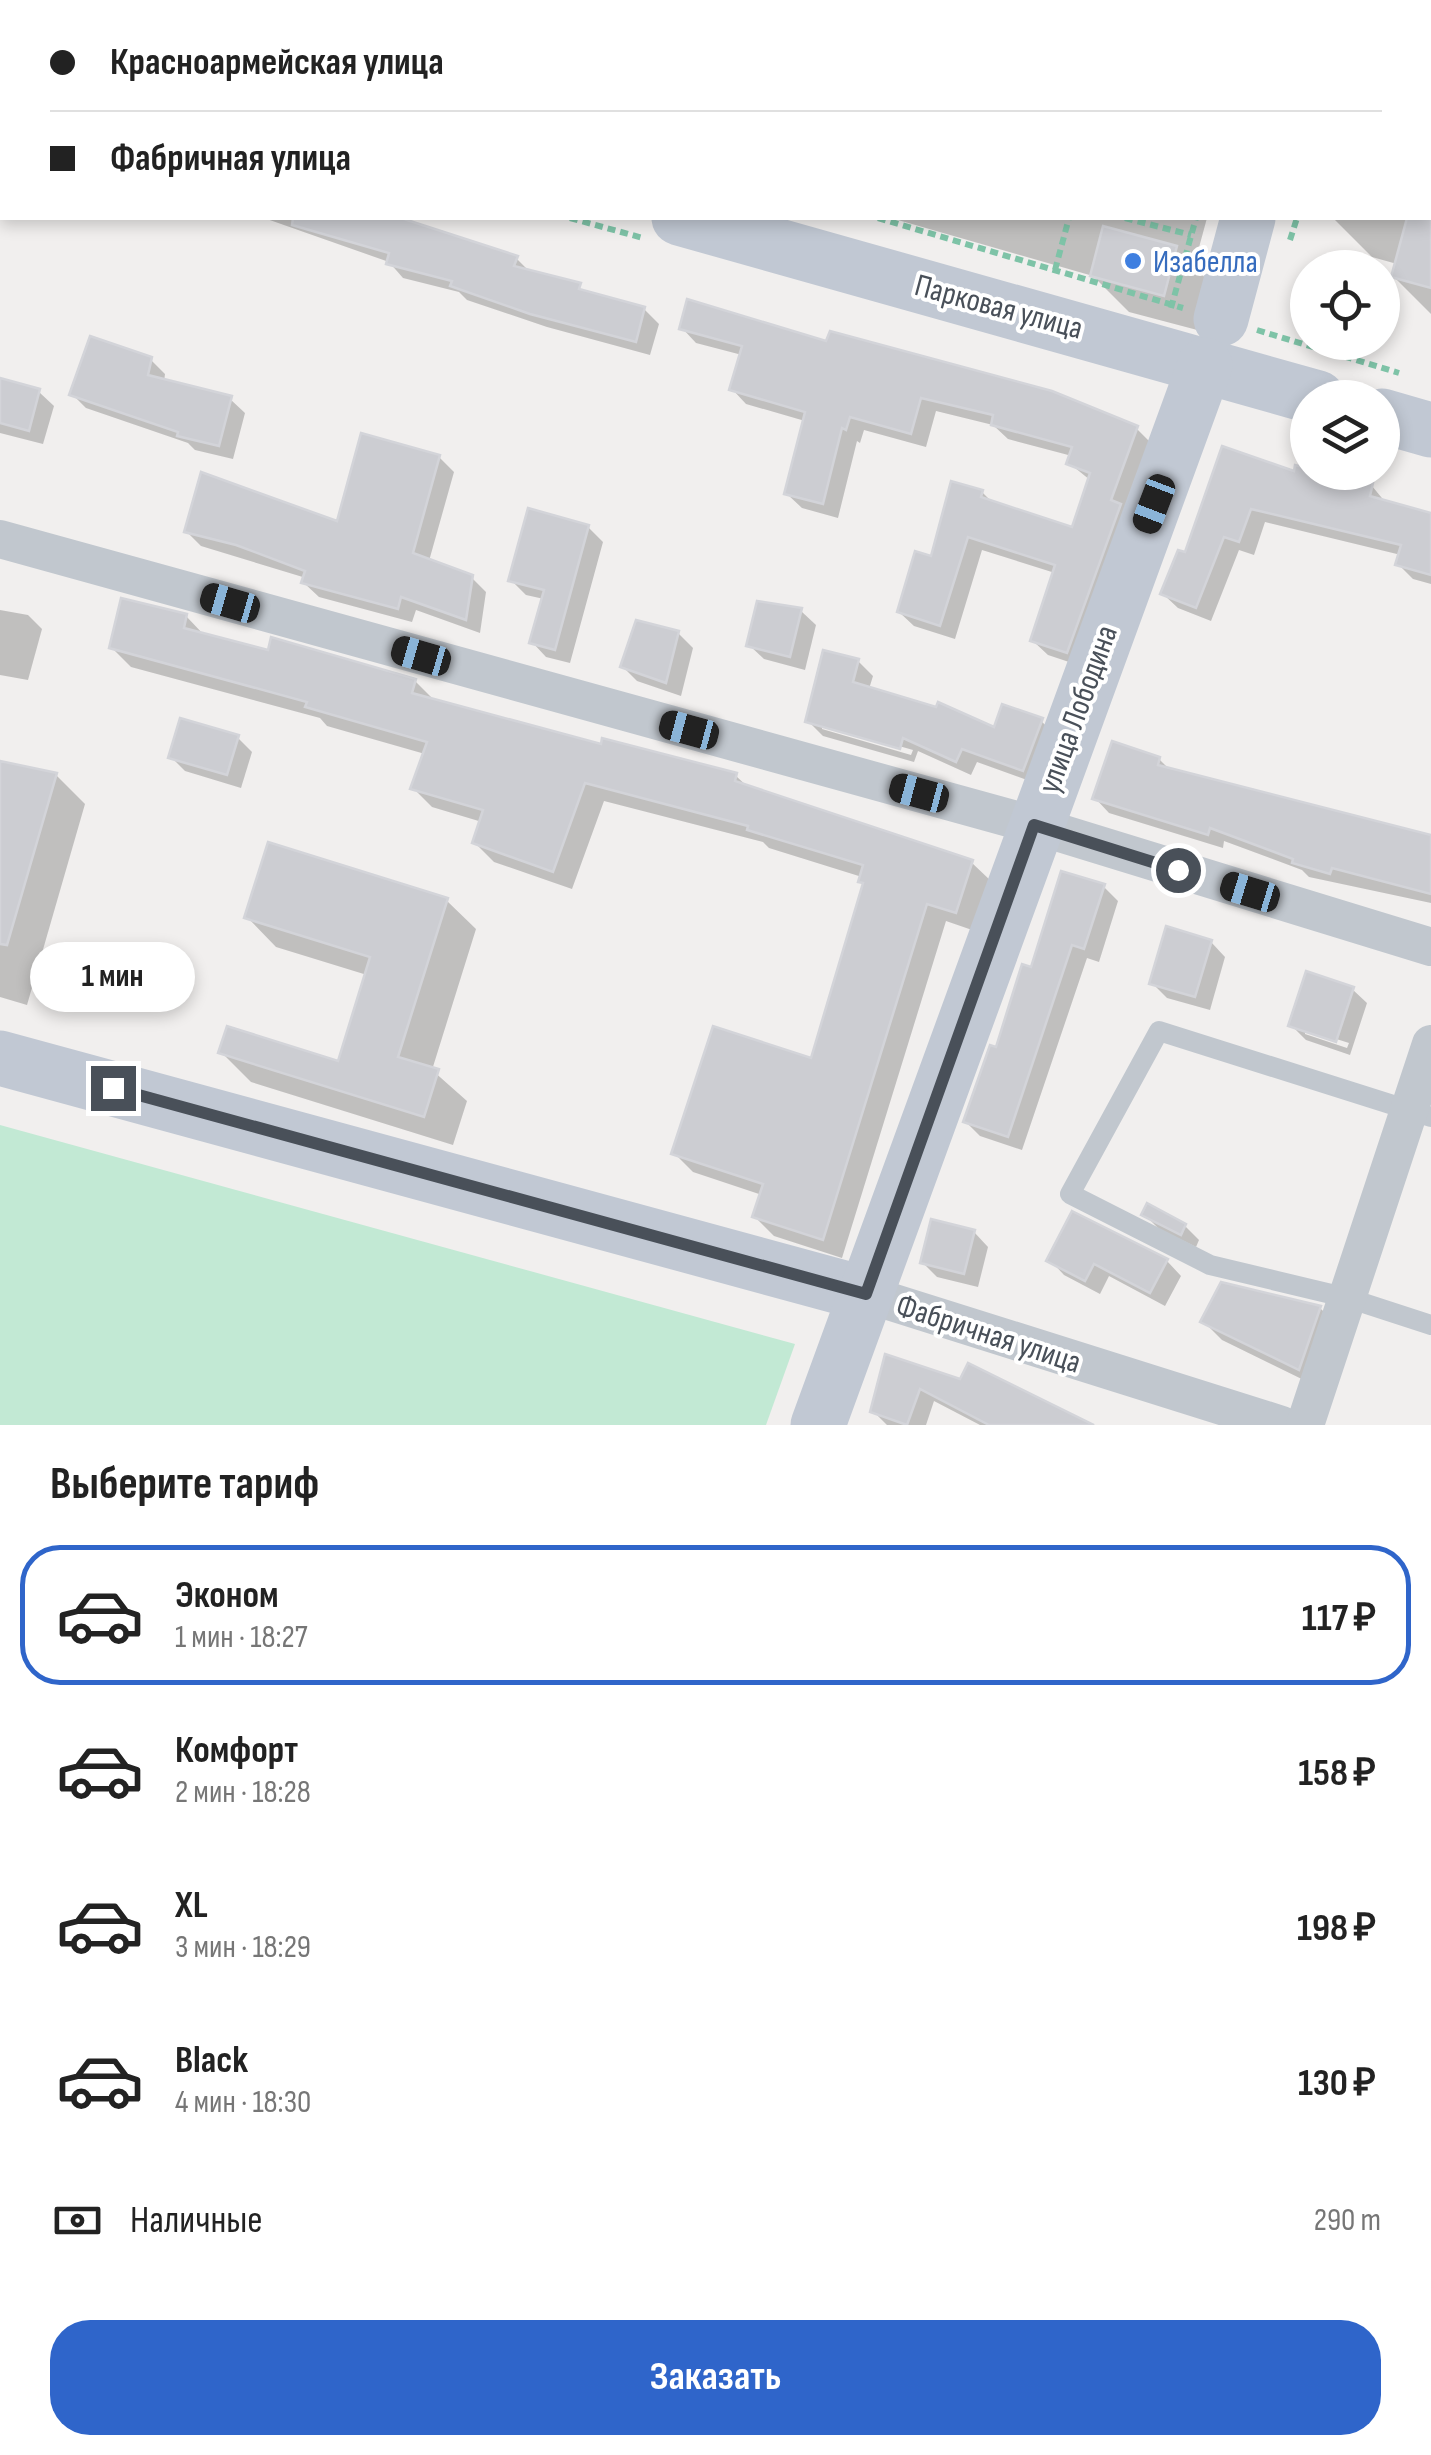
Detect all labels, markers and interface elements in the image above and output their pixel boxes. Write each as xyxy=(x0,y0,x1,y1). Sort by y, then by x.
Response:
text: Красноармейская улица xyxy=(110,40,444,85)
text: Фабричная улица xyxy=(110,136,351,181)
place label: Изабелла xyxy=(1153,243,1258,282)
marker: Изабелла xyxy=(1122,250,1144,272)
map controls xyxy=(1290,250,1400,490)
button: locate xyxy=(1290,250,1400,360)
street label: Парковая улица xyxy=(910,266,1087,349)
button: layers xyxy=(1290,380,1400,490)
car xyxy=(1129,471,1179,537)
car xyxy=(197,580,263,626)
street label: улица Лободина xyxy=(1030,620,1127,799)
car xyxy=(388,633,454,679)
car xyxy=(656,708,722,752)
car xyxy=(886,771,952,815)
route start xyxy=(1156,848,1201,893)
car xyxy=(1217,869,1283,915)
callout: 1 мин xyxy=(31,943,196,1013)
text: 1 мин xyxy=(81,957,144,996)
route end xyxy=(91,1066,136,1111)
street label: Фабричная улица xyxy=(891,1286,1086,1383)
text: Выберите тариф xyxy=(50,1457,319,1512)
icon: car xyxy=(55,1570,145,1660)
text: Эконом xyxy=(175,1573,279,1618)
text: 117 ₽ xyxy=(1302,1596,1376,1641)
text: 1 мин · 18:27 xyxy=(175,1618,307,1657)
icon: car xyxy=(55,1725,145,1815)
text: Комфорт xyxy=(175,1728,298,1773)
text: 158 ₽ xyxy=(1298,1751,1376,1796)
text: 2 мин · 18:28 xyxy=(175,1773,311,1812)
icon: car xyxy=(55,1880,145,1970)
text: XL xyxy=(175,1883,208,1928)
text: 198 ₽ xyxy=(1297,1906,1376,1951)
text: 3 мин · 18:29 xyxy=(175,1928,311,1967)
icon: car xyxy=(55,2035,145,2125)
text: Black xyxy=(175,2038,248,2083)
text: 130 ₽ xyxy=(1298,2061,1376,2106)
text: 4 мин · 18:30 xyxy=(175,2083,311,2122)
icon: cash xyxy=(50,2193,105,2248)
text: Наличные xyxy=(130,2198,263,2243)
text: 290 m xyxy=(1314,2201,1381,2240)
button: Заказать xyxy=(50,2320,1381,2435)

